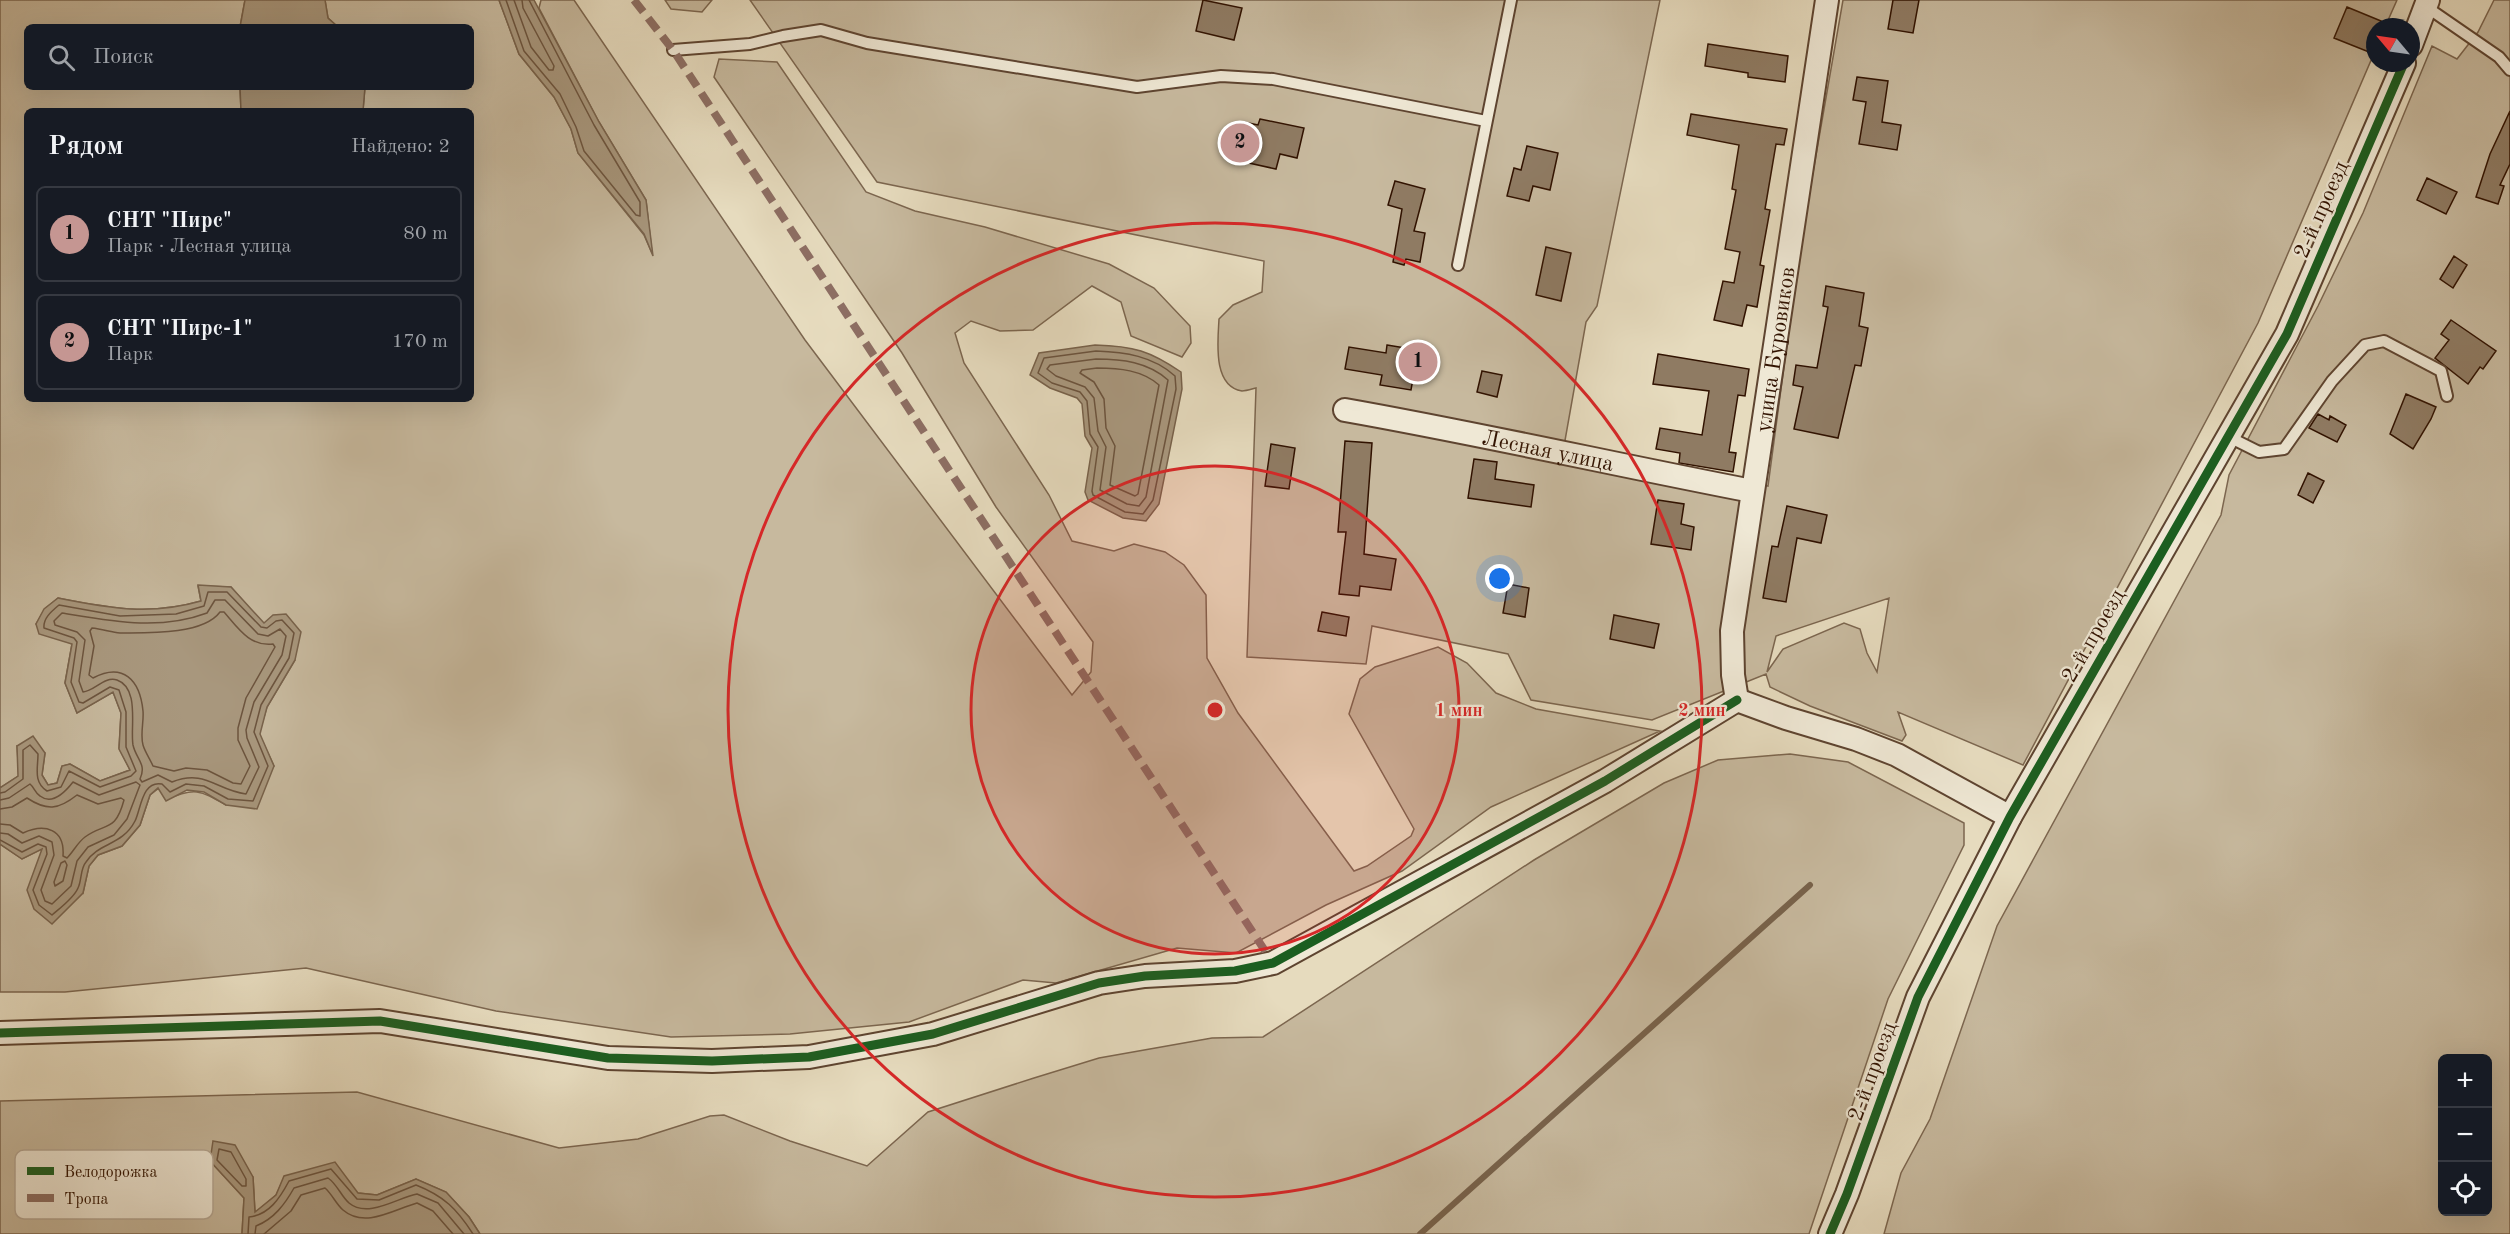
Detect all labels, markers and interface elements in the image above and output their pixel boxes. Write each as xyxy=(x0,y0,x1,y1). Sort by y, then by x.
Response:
north arrow xyxy=(2366,18,2420,72)
search box xyxy=(24,24,474,90)
icon: search xyxy=(45,41,78,74)
text: Поиск xyxy=(93,46,154,68)
pin: 2 xyxy=(1220,120,1260,166)
text: Рядом xyxy=(48,134,123,160)
text: Найдено: 2 xyxy=(351,137,450,157)
street label: 2-й проезд xyxy=(2291,158,2353,262)
text: СНТ "Пирс" xyxy=(107,210,232,232)
text: 1 xyxy=(64,224,75,244)
text: 80 m xyxy=(403,224,448,244)
text: Парк · Лесная улица xyxy=(107,237,291,257)
street label: улица Буровиков xyxy=(1753,266,1800,434)
text: СНТ "Пирс-1" xyxy=(107,318,253,340)
text: 2 xyxy=(64,332,75,352)
text: 170 m xyxy=(392,332,448,352)
pin: 1 xyxy=(1398,340,1438,385)
text: Парк xyxy=(107,345,153,365)
street label: Лесная улица xyxy=(1480,427,1616,476)
your location xyxy=(1485,564,1514,593)
street label: 2-й проезд xyxy=(2058,585,2129,686)
centre of rings xyxy=(1205,700,1225,720)
text: 1 мин xyxy=(1435,702,1483,720)
text: 2 мин xyxy=(1678,702,1726,720)
street label: 2-й проезд xyxy=(1845,1019,1901,1124)
map controls xyxy=(2438,1054,2492,1216)
button: + xyxy=(2438,1054,2492,1108)
button: − xyxy=(2438,1108,2492,1162)
legend xyxy=(15,1150,213,1219)
button: locate xyxy=(2438,1162,2492,1216)
text: Велодорожка xyxy=(64,1165,157,1181)
text: Тропа xyxy=(64,1192,108,1208)

